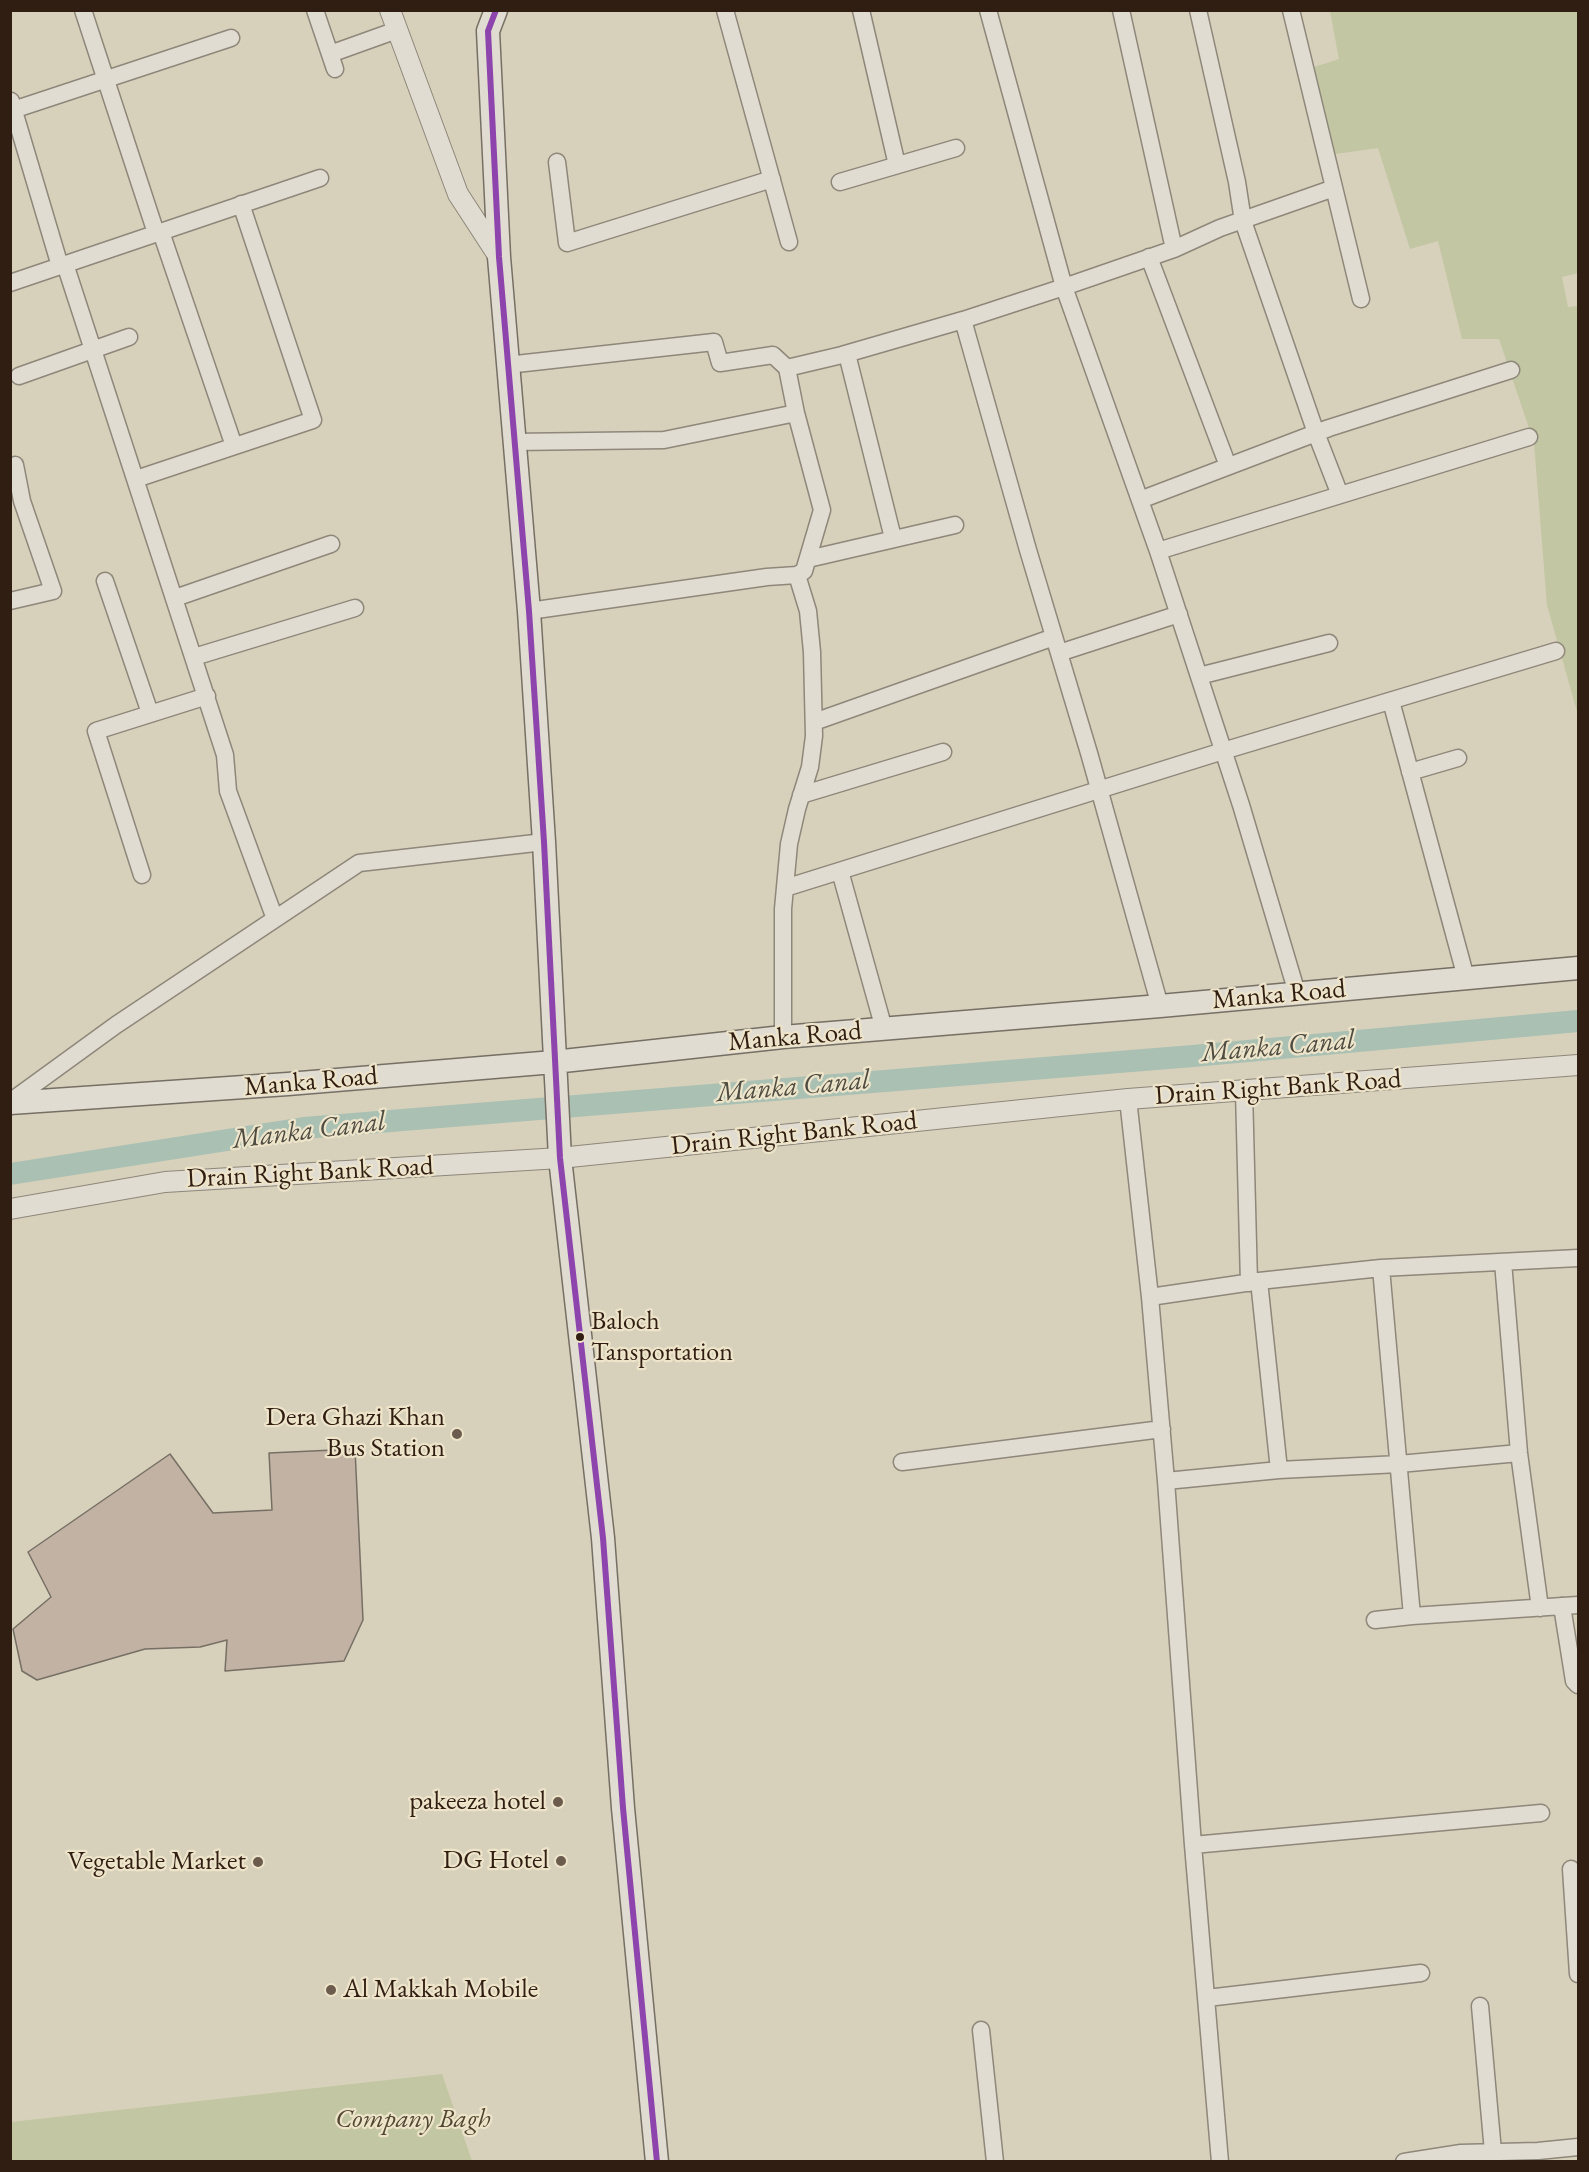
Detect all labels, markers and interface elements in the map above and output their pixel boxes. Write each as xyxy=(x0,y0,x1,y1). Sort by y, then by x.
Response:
street label: Manka Road xyxy=(1211,973,1347,1017)
street label: Manka Road xyxy=(727,1015,863,1059)
water label: Manka Canal xyxy=(1200,1024,1356,1070)
street label: Manka Road xyxy=(243,1060,379,1104)
street label: Drain Right Bank Road xyxy=(1154,1063,1402,1113)
water label: Manka Canal xyxy=(715,1064,871,1110)
water label: Manka Canal xyxy=(231,1105,387,1157)
street label: Drain Right Bank Road xyxy=(669,1105,919,1163)
street label: Drain Right Bank Road xyxy=(186,1150,434,1196)
place label: Baloch Tansportation xyxy=(591,1306,733,1368)
marker: Baloch Tansportation xyxy=(574,1331,586,1343)
place label: Dera Ghazi Khan Bus Station xyxy=(266,1402,445,1465)
marker: Dera Ghazi Khan Bus Station xyxy=(450,1427,464,1441)
place label: pakeeza hotel xyxy=(409,1786,546,1818)
marker: pakeeza hotel xyxy=(551,1795,565,1809)
place label: DG Hotel xyxy=(443,1845,549,1877)
place label: Vegetable Market xyxy=(67,1846,246,1878)
marker: DG Hotel xyxy=(554,1854,568,1868)
marker: Vegetable Market xyxy=(251,1855,265,1869)
place label: Al Makkah Mobile xyxy=(343,1974,538,2006)
marker: Al Makkah Mobile xyxy=(324,1983,338,1997)
park label: Company Bagh xyxy=(335,2104,491,2136)

